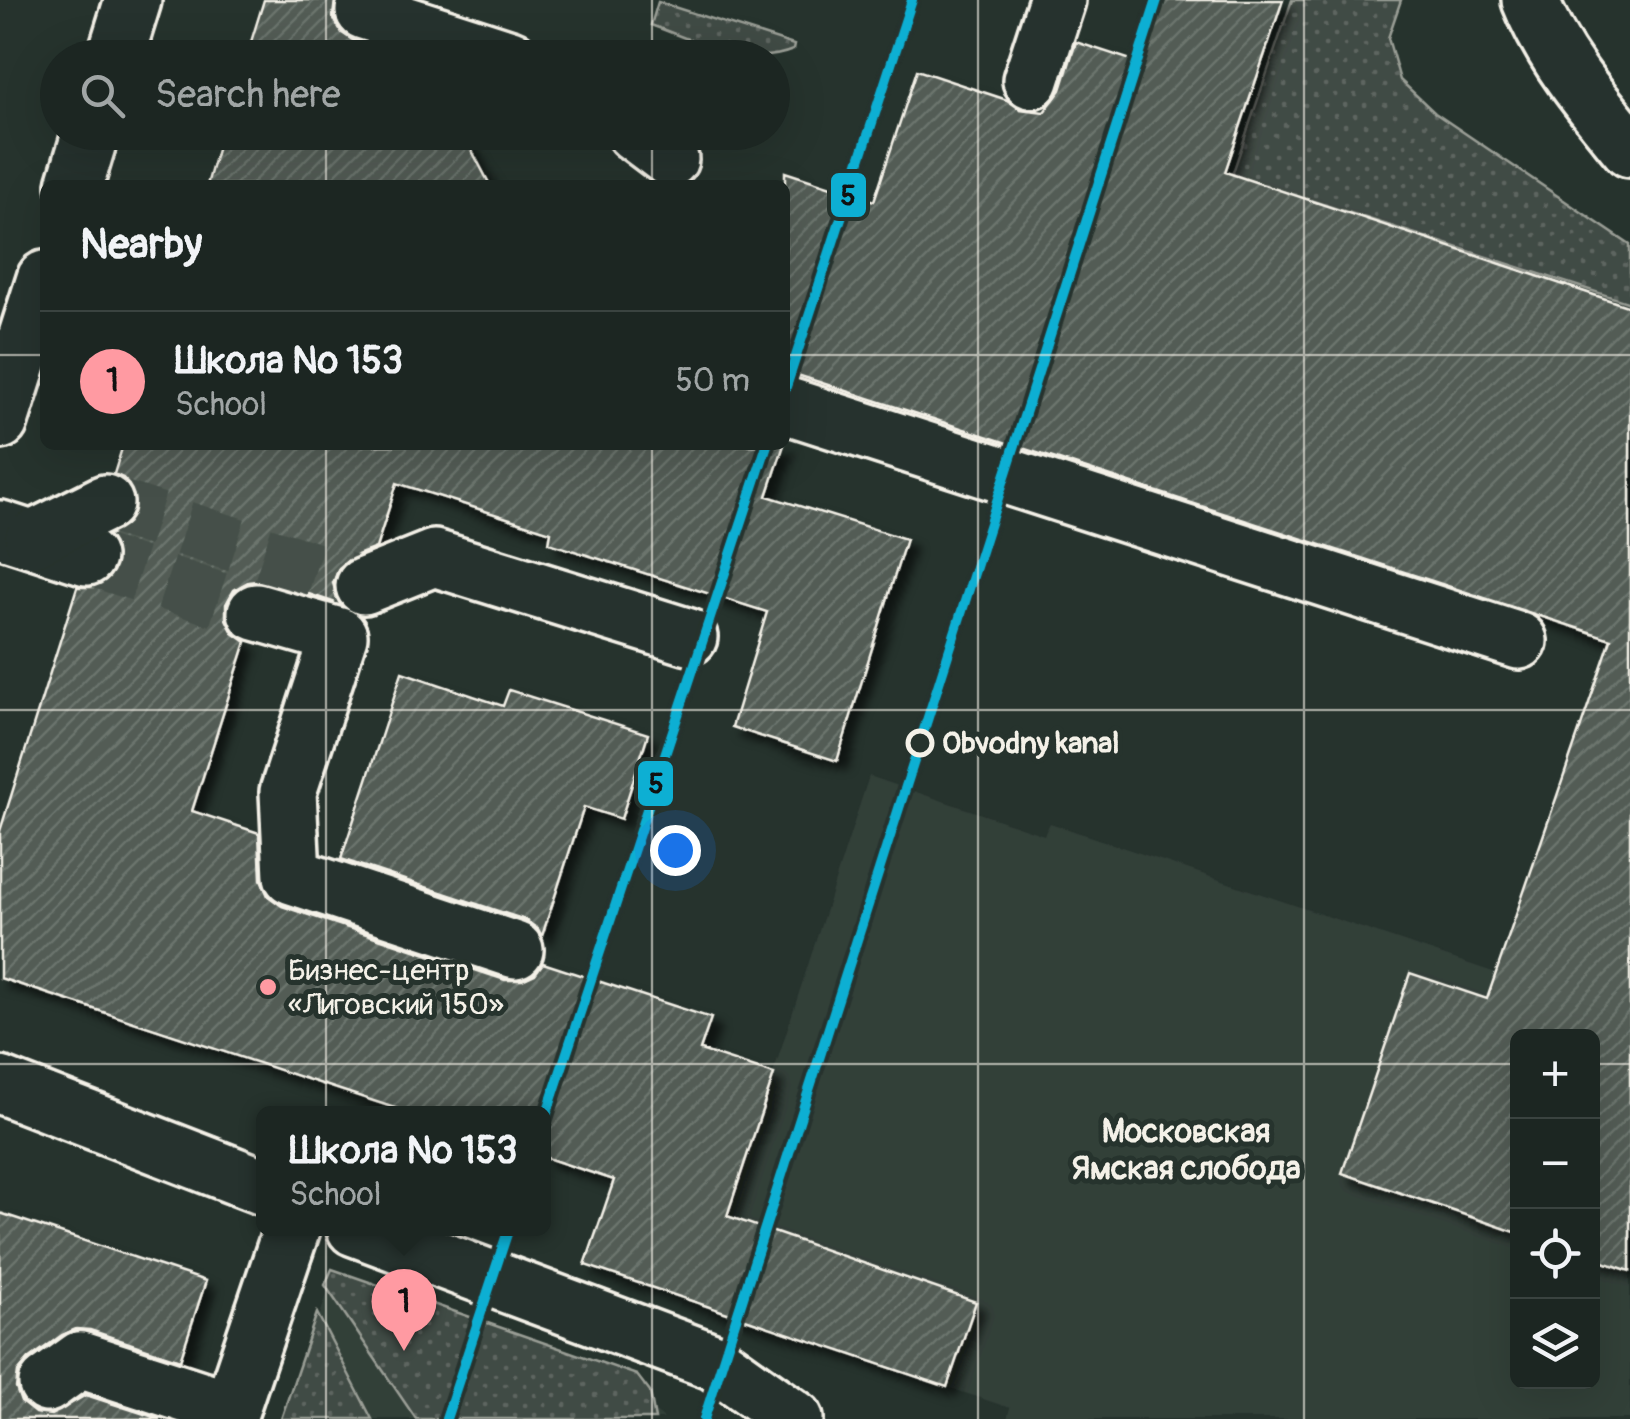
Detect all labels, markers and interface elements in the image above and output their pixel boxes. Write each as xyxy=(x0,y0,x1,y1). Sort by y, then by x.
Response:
search box xyxy=(40,40,790,150)
icon: search xyxy=(75,68,130,123)
text: Search here xyxy=(155,71,341,119)
line badge: 5 xyxy=(829,171,868,219)
text: 5 xyxy=(840,179,856,214)
text: Nearby xyxy=(80,219,202,271)
text: Школа № 153 xyxy=(175,337,403,385)
text: 1 xyxy=(106,361,119,401)
text: 50 m xyxy=(675,361,750,401)
text: School xyxy=(175,385,267,425)
place label: Obvodny kanal xyxy=(942,725,1119,762)
marker: Obvodny kanal xyxy=(907,730,933,756)
line badge: 5 xyxy=(636,759,675,808)
text: 5 xyxy=(648,767,664,802)
your location xyxy=(650,825,701,876)
place label: Бизнес-центр «Лиговский 150» xyxy=(288,952,504,1023)
marker: Бизнес-центр «Лиговский 150» xyxy=(257,976,279,998)
map controls xyxy=(1510,1029,1600,1389)
button: + xyxy=(1510,1029,1600,1119)
popup xyxy=(256,1106,551,1236)
district label: Московская Ямская слобода xyxy=(1071,1112,1301,1189)
button: − xyxy=(1510,1119,1600,1209)
text: Школа № 153 xyxy=(289,1127,518,1175)
text: School xyxy=(289,1175,381,1215)
button: locate xyxy=(1510,1209,1600,1299)
pin: 1 xyxy=(372,1268,436,1351)
button: layers xyxy=(1510,1299,1600,1389)

